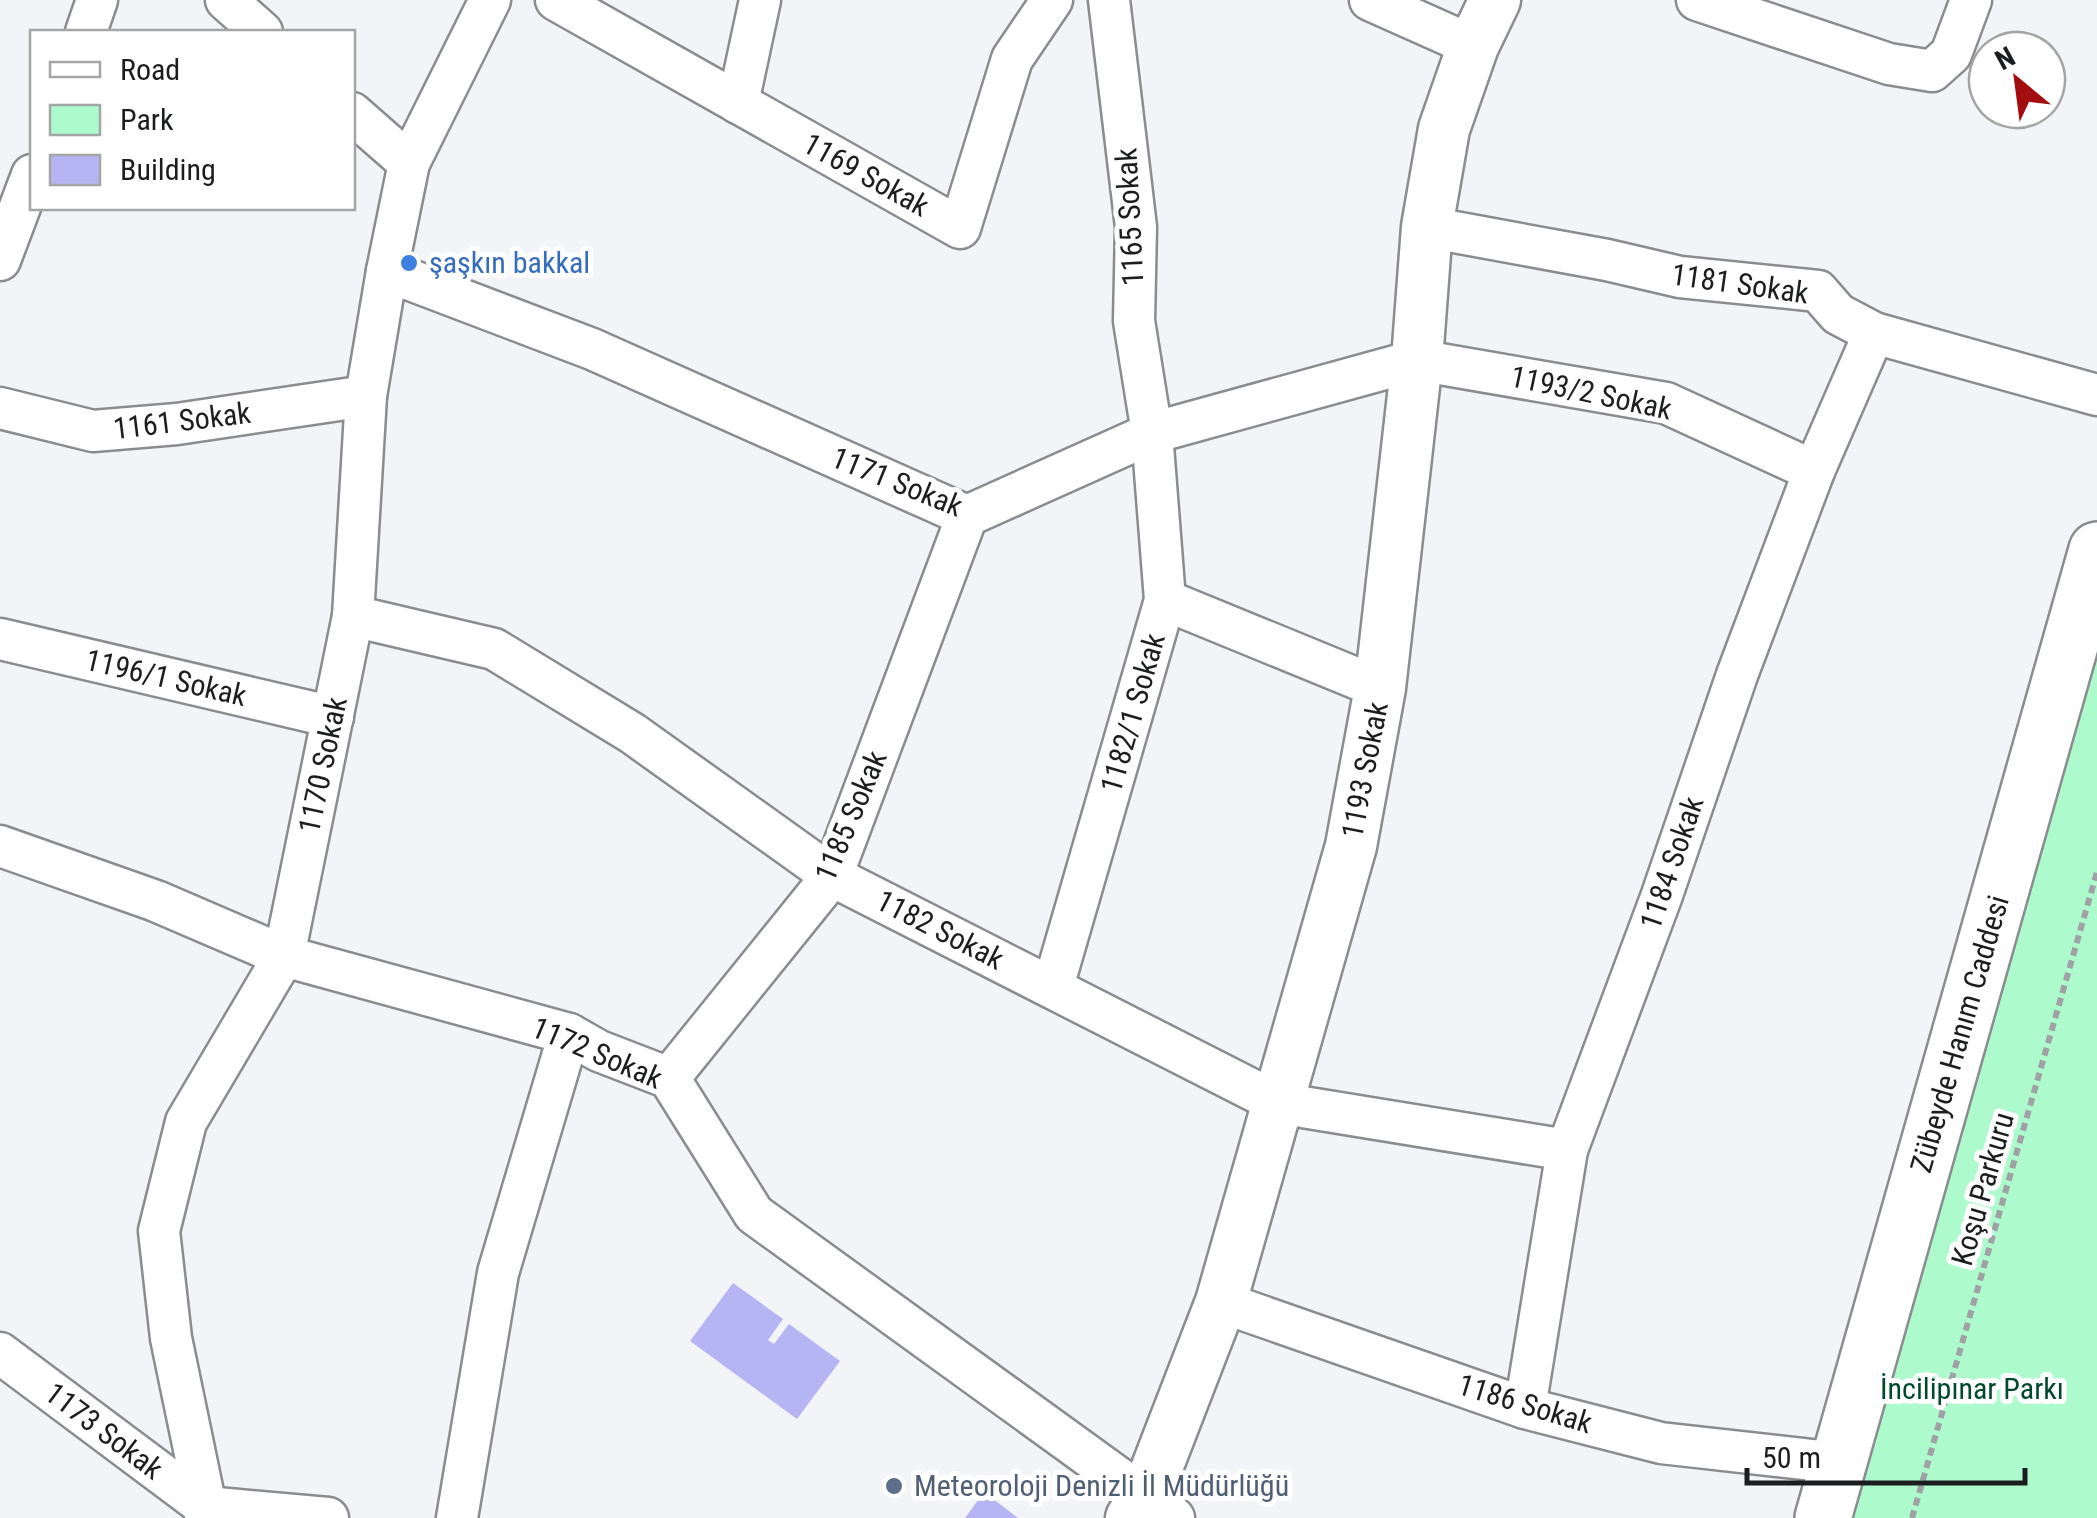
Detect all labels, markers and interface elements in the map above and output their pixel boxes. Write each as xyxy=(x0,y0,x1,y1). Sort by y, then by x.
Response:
legend xyxy=(30,30,355,210)
north arrow xyxy=(1967,30,2067,130)
text: N xyxy=(1990,40,2021,77)
text: Road xyxy=(120,52,180,87)
text: Park xyxy=(120,102,174,137)
street label: 1169 Sokak xyxy=(797,126,936,224)
street label: 1165 Sokak xyxy=(1108,147,1151,287)
text: Building xyxy=(120,152,216,187)
place label: şaşkın bakkal xyxy=(429,245,590,280)
marker: şaşkın bakkal xyxy=(398,252,420,274)
street label: 1181 Sokak xyxy=(1669,257,1811,311)
street label: 1193/2 Sokak xyxy=(1507,358,1675,427)
street label: 1161 Sokak xyxy=(111,395,253,446)
street label: 1171 Sokak xyxy=(827,439,968,524)
street label: 1182/1 Sokak xyxy=(1093,629,1172,797)
street label: 1196/1 Sokak xyxy=(82,642,250,713)
street label: 1170 Sokak xyxy=(291,693,354,836)
street label: 1193 Sokak xyxy=(1334,698,1395,841)
street label: 1185 Sokak xyxy=(807,745,894,886)
street label: 1184 Sokak xyxy=(1632,791,1711,934)
street label: 1182 Sokak xyxy=(871,883,1010,977)
street label: Zübeyde Hanım Caddesi xyxy=(1903,891,2016,1176)
street label: 1172 Sokak xyxy=(527,1009,668,1096)
street label: Koşu Parkuru xyxy=(1944,1108,2021,1269)
street label: 1186 Sokak xyxy=(1454,1367,1597,1441)
park label: İncilipınar Parkı xyxy=(1880,1371,2064,1406)
street label: 1173 Sokak xyxy=(39,1375,170,1486)
scale bar xyxy=(1747,1423,2024,1485)
text: 50 m xyxy=(1762,1440,1821,1475)
place label: Meteoroloji Denizli İl Müdürlüğü xyxy=(914,1468,1289,1503)
marker: Meteoroloji Denizli İl Müdürlüğü xyxy=(883,1475,905,1497)

